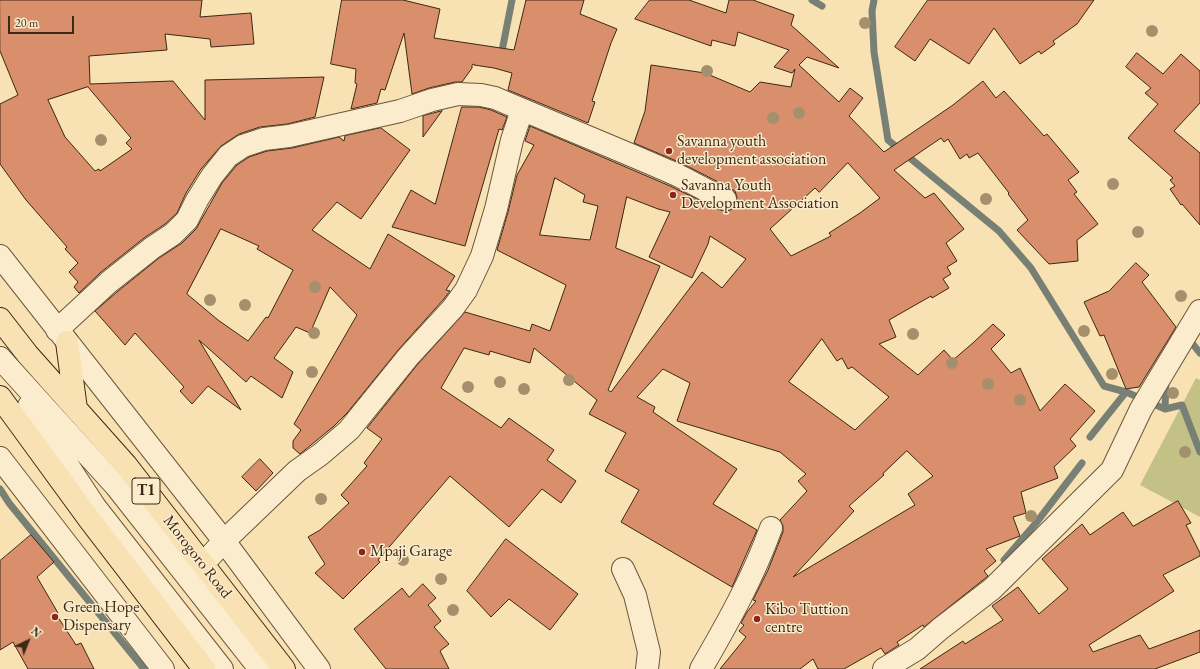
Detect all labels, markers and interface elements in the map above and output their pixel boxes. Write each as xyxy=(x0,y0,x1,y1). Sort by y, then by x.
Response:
scale bar xyxy=(10,8,76,34)
text: 20 m xyxy=(15,15,38,31)
place label: Savanna youth development association xyxy=(677,132,826,170)
marker: Savanna youth development association xyxy=(664,146,674,156)
place label: Savanna Youth Development Association xyxy=(681,176,839,214)
marker: Savanna Youth Development Association xyxy=(668,190,678,200)
road number: T1 xyxy=(132,478,160,504)
street label: Morogoro Road xyxy=(159,512,235,602)
place label: Mpaji Garage xyxy=(370,542,452,562)
marker: Mpaji Garage xyxy=(357,547,367,557)
place label: Green Hope Dispensary xyxy=(63,598,139,636)
place label: Kibo Tuttion centre xyxy=(765,600,849,638)
marker: Green Hope Dispensary xyxy=(50,612,60,622)
marker: Kibo Tuttion centre xyxy=(752,614,762,624)
north arrow xyxy=(8,621,48,661)
text: N xyxy=(28,624,44,640)

